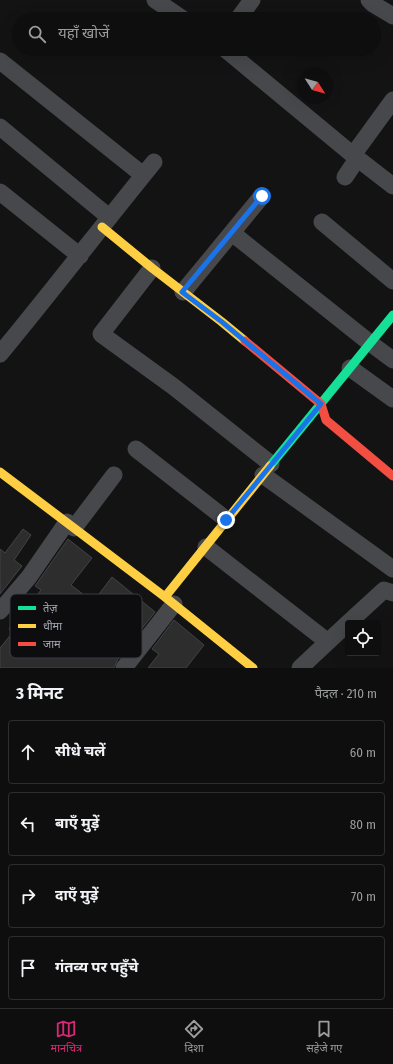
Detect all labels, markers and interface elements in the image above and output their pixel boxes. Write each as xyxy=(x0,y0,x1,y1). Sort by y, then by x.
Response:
search box xyxy=(12,12,381,56)
icon: search xyxy=(26,23,48,45)
text: यहाँ खोजें xyxy=(58,24,109,42)
north arrow xyxy=(297,68,333,104)
route start xyxy=(253,187,271,205)
route end xyxy=(217,511,235,529)
legend xyxy=(10,594,142,658)
text: तेज़ xyxy=(43,602,58,615)
text: धीमा xyxy=(43,620,62,633)
map controls xyxy=(345,620,381,656)
button: locate xyxy=(345,620,381,656)
text: जाम xyxy=(43,638,61,651)
text: 3 मिनट xyxy=(16,683,63,704)
text: पैदल · 210 m xyxy=(315,686,377,701)
icon: ahead xyxy=(17,741,39,763)
text: सीधे चलें xyxy=(55,742,105,760)
text: 60 m xyxy=(350,745,376,760)
icon: left xyxy=(17,813,39,835)
text: बाएँ मुड़ें xyxy=(55,814,99,832)
text: 80 m xyxy=(350,817,376,832)
icon: right xyxy=(17,885,39,907)
text: दाएँ मुड़ें xyxy=(55,886,98,904)
text: 70 m xyxy=(351,889,376,904)
icon: arrive xyxy=(17,957,39,979)
text: गंतव्य पर पहुँचे xyxy=(55,958,138,976)
tab: मानचित्र xyxy=(51,1018,82,1056)
tab: दिशा xyxy=(183,1018,205,1056)
tab: सहेजे गए xyxy=(306,1018,342,1056)

